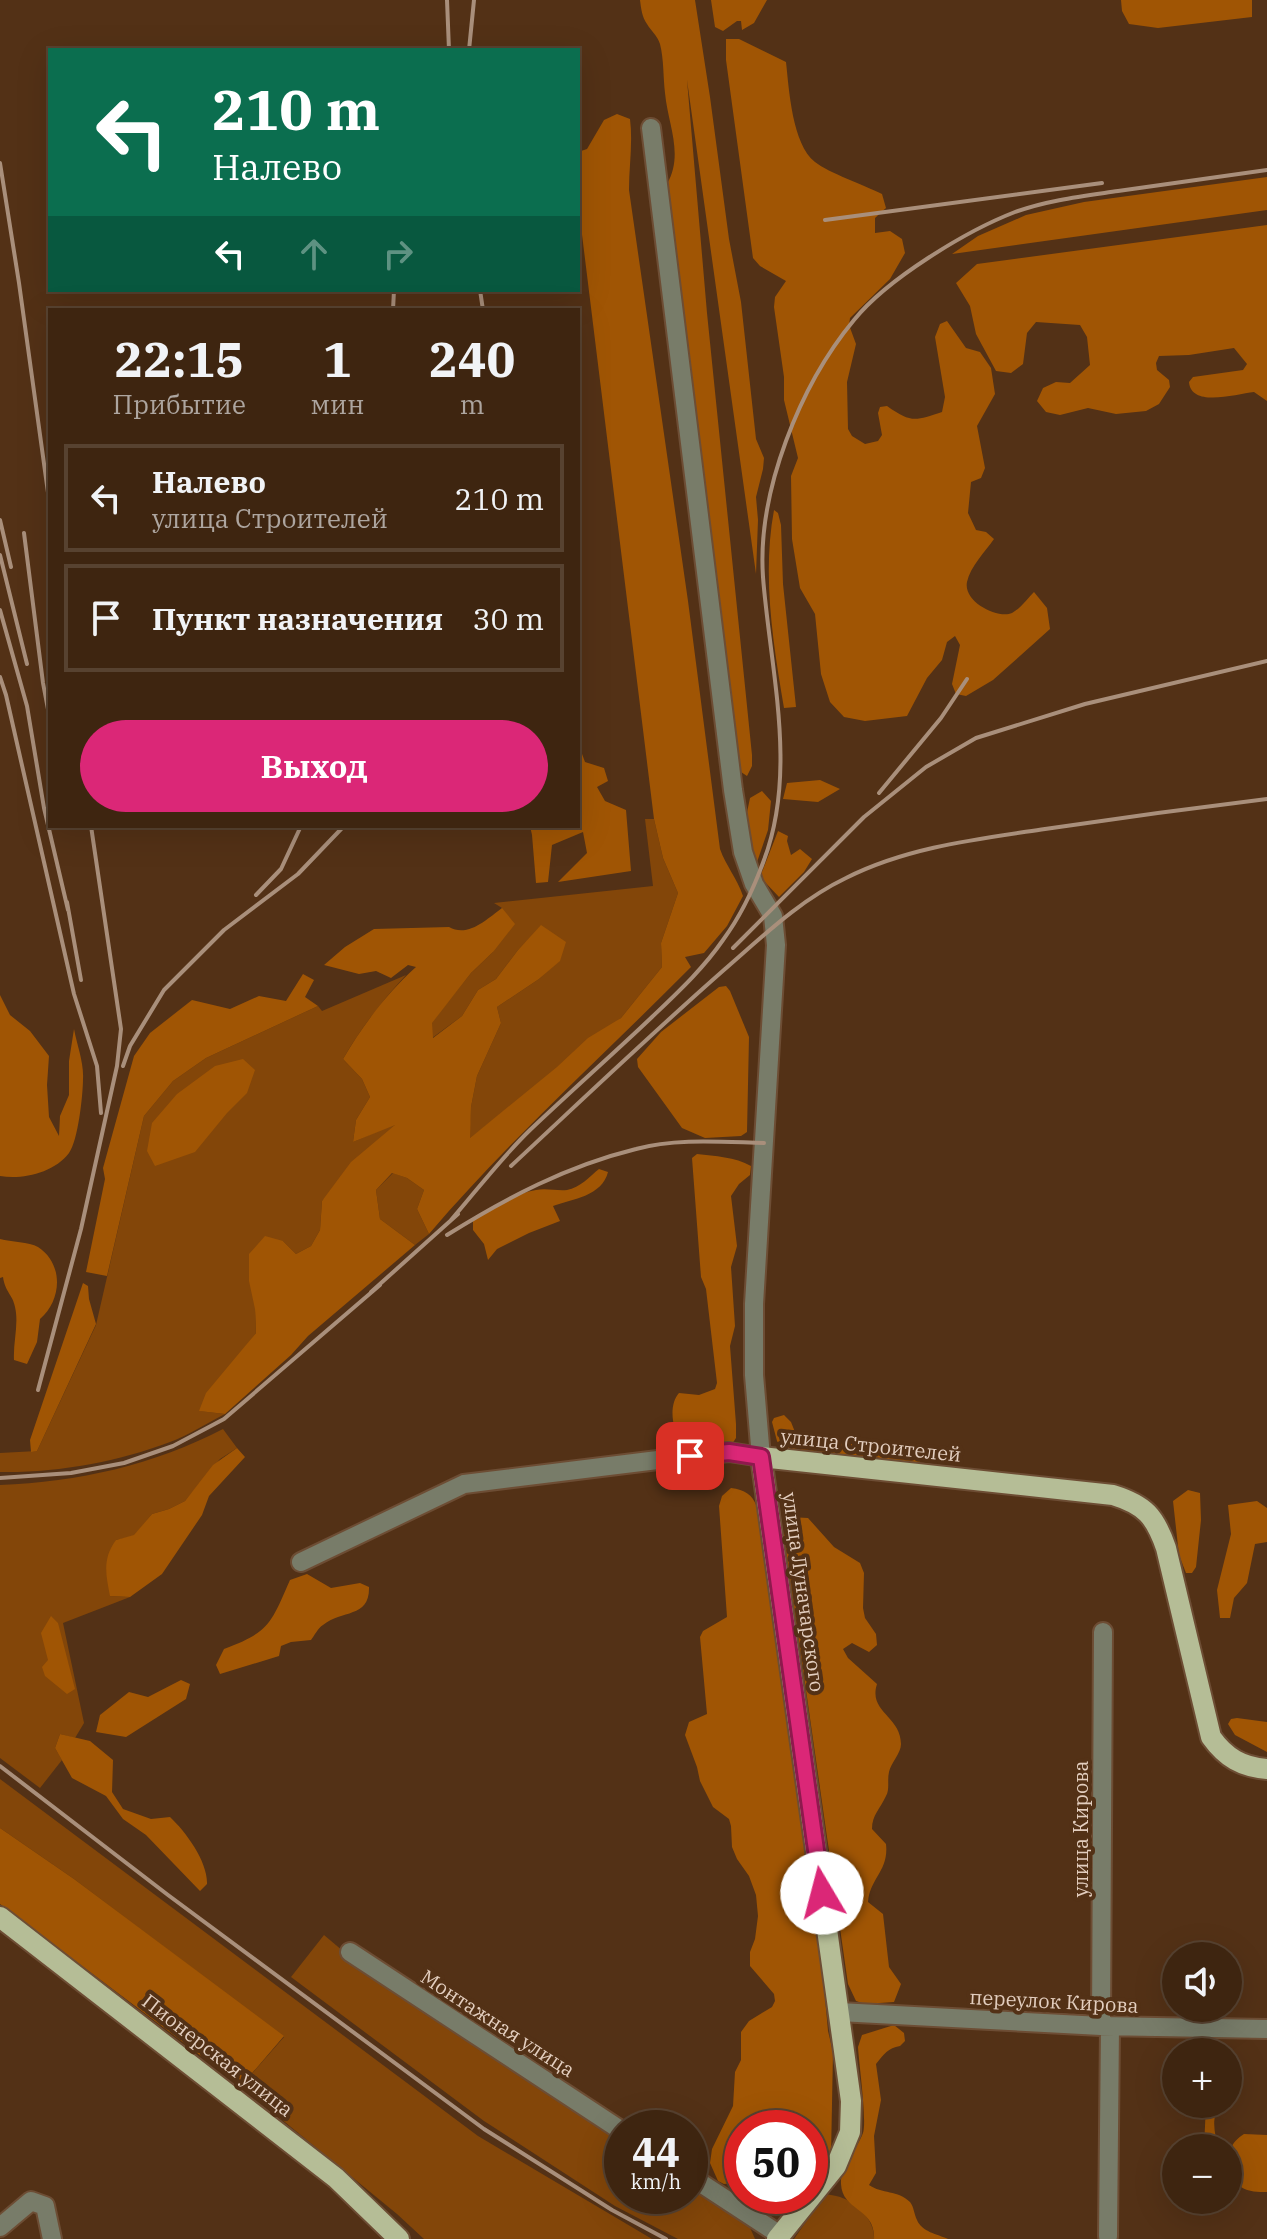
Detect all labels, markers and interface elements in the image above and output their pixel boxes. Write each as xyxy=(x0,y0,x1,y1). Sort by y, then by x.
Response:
text: 210 m xyxy=(212,73,380,145)
icon: left xyxy=(80,80,184,184)
text: Налево xyxy=(212,143,342,190)
icon: left xyxy=(208,232,252,276)
icon: ahead xyxy=(292,232,336,276)
icon: right xyxy=(376,232,420,276)
text: 22:15 xyxy=(114,328,244,390)
text: 1 xyxy=(323,328,352,390)
text: 240 xyxy=(429,328,515,390)
text: Прибытие xyxy=(113,387,246,421)
text: мин xyxy=(311,387,364,421)
text: m xyxy=(460,387,485,421)
text: Налево xyxy=(152,462,266,501)
icon: left xyxy=(84,476,128,520)
text: 210 m xyxy=(454,479,544,518)
text: улица Строителей xyxy=(152,501,388,535)
icon: arrive xyxy=(84,596,128,640)
text: Пункт назначения xyxy=(152,599,443,638)
text: 30 m xyxy=(472,599,544,638)
button: Выход xyxy=(80,720,548,812)
pin xyxy=(656,1422,724,1490)
street label: улица Строителей xyxy=(779,1422,963,1468)
icon: arrive xyxy=(668,1434,712,1478)
street label: улица Луначарского xyxy=(777,1490,831,1694)
street label: улица Кирова xyxy=(1067,1761,1094,1897)
position arrow xyxy=(780,1851,864,1935)
map controls xyxy=(1162,1942,1242,2214)
button: sound xyxy=(1162,1942,1242,2022)
street label: Монтажная улица xyxy=(416,1963,580,2083)
street label: переулок Кирова xyxy=(969,1983,1139,2019)
street label: Пионерская улица xyxy=(137,1987,299,2123)
button: + xyxy=(1162,2038,1242,2118)
speed limit sign: 50 xyxy=(724,2110,828,2214)
text: 44 xyxy=(632,2126,680,2178)
button: − xyxy=(1162,2134,1242,2214)
text: km/h xyxy=(631,2168,681,2195)

